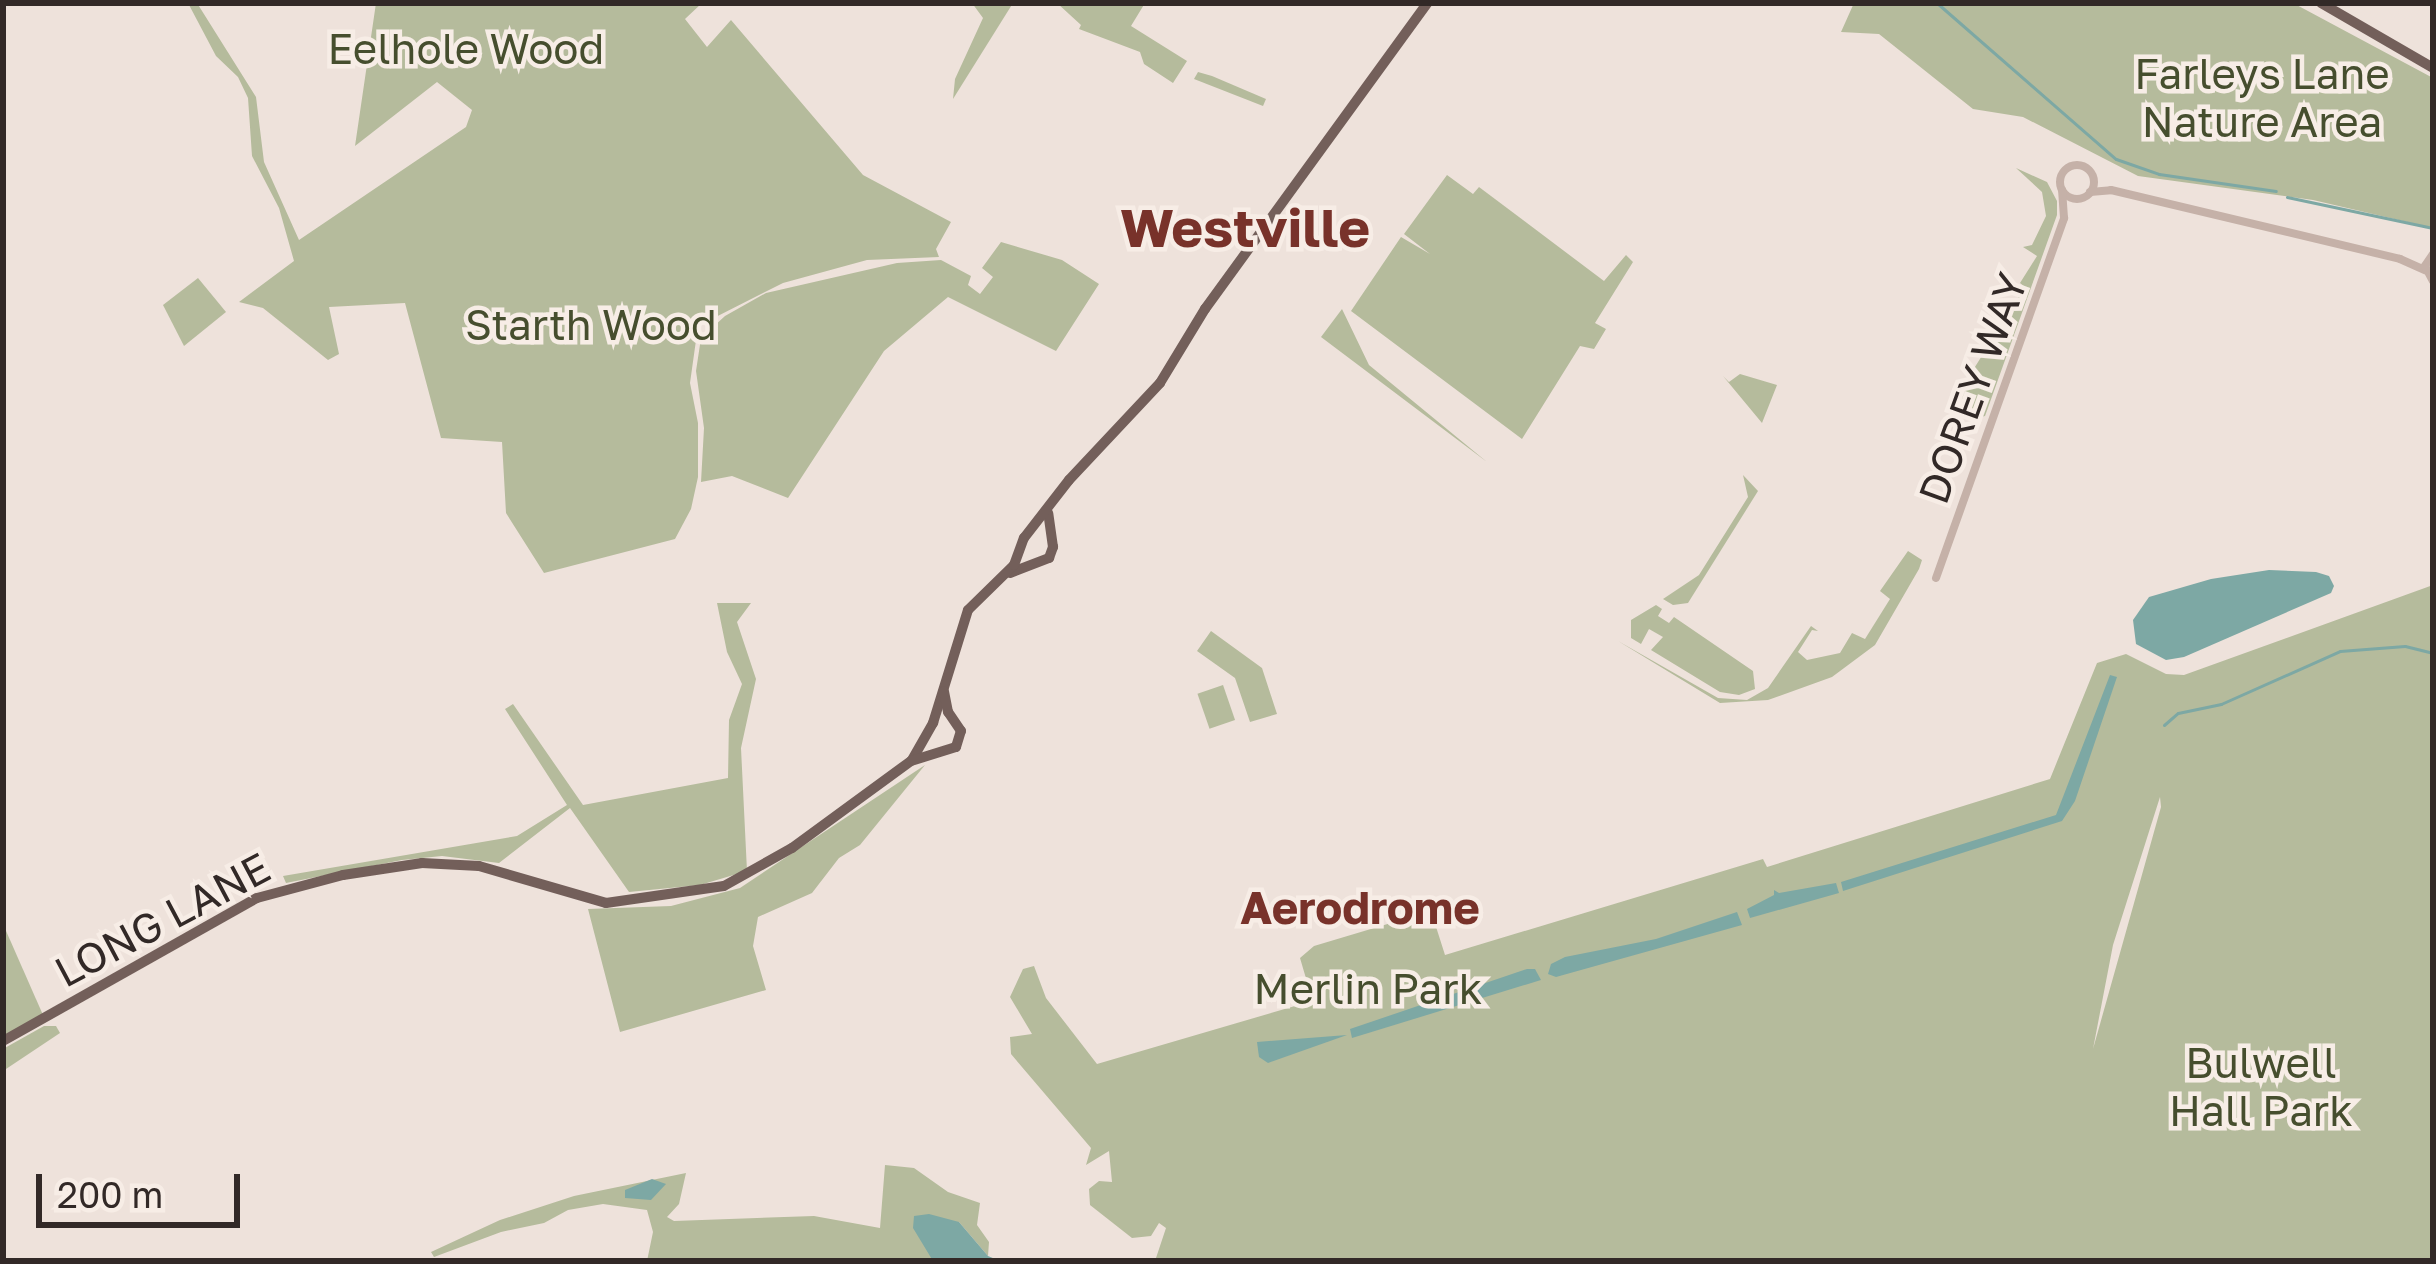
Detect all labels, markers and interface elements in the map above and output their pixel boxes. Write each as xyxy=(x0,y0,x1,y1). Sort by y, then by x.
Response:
park label: Eelhole Wood xyxy=(328,23,604,73)
park label: Farleys Lane Nature Area xyxy=(2134,48,2390,146)
district label: Westville xyxy=(1120,195,1370,259)
street label: DOREY WAY xyxy=(1907,266,2037,510)
park label: Starth Wood xyxy=(465,299,717,349)
street label: LONG LANE xyxy=(46,841,278,997)
district label: Aerodrome xyxy=(1240,881,1480,935)
park label: Merlin Park xyxy=(1254,963,1482,1013)
park label: Bulwell Hall Park xyxy=(2169,1037,2353,1136)
scale bar xyxy=(42,1150,246,1224)
text: 200 m xyxy=(57,1173,163,1216)

